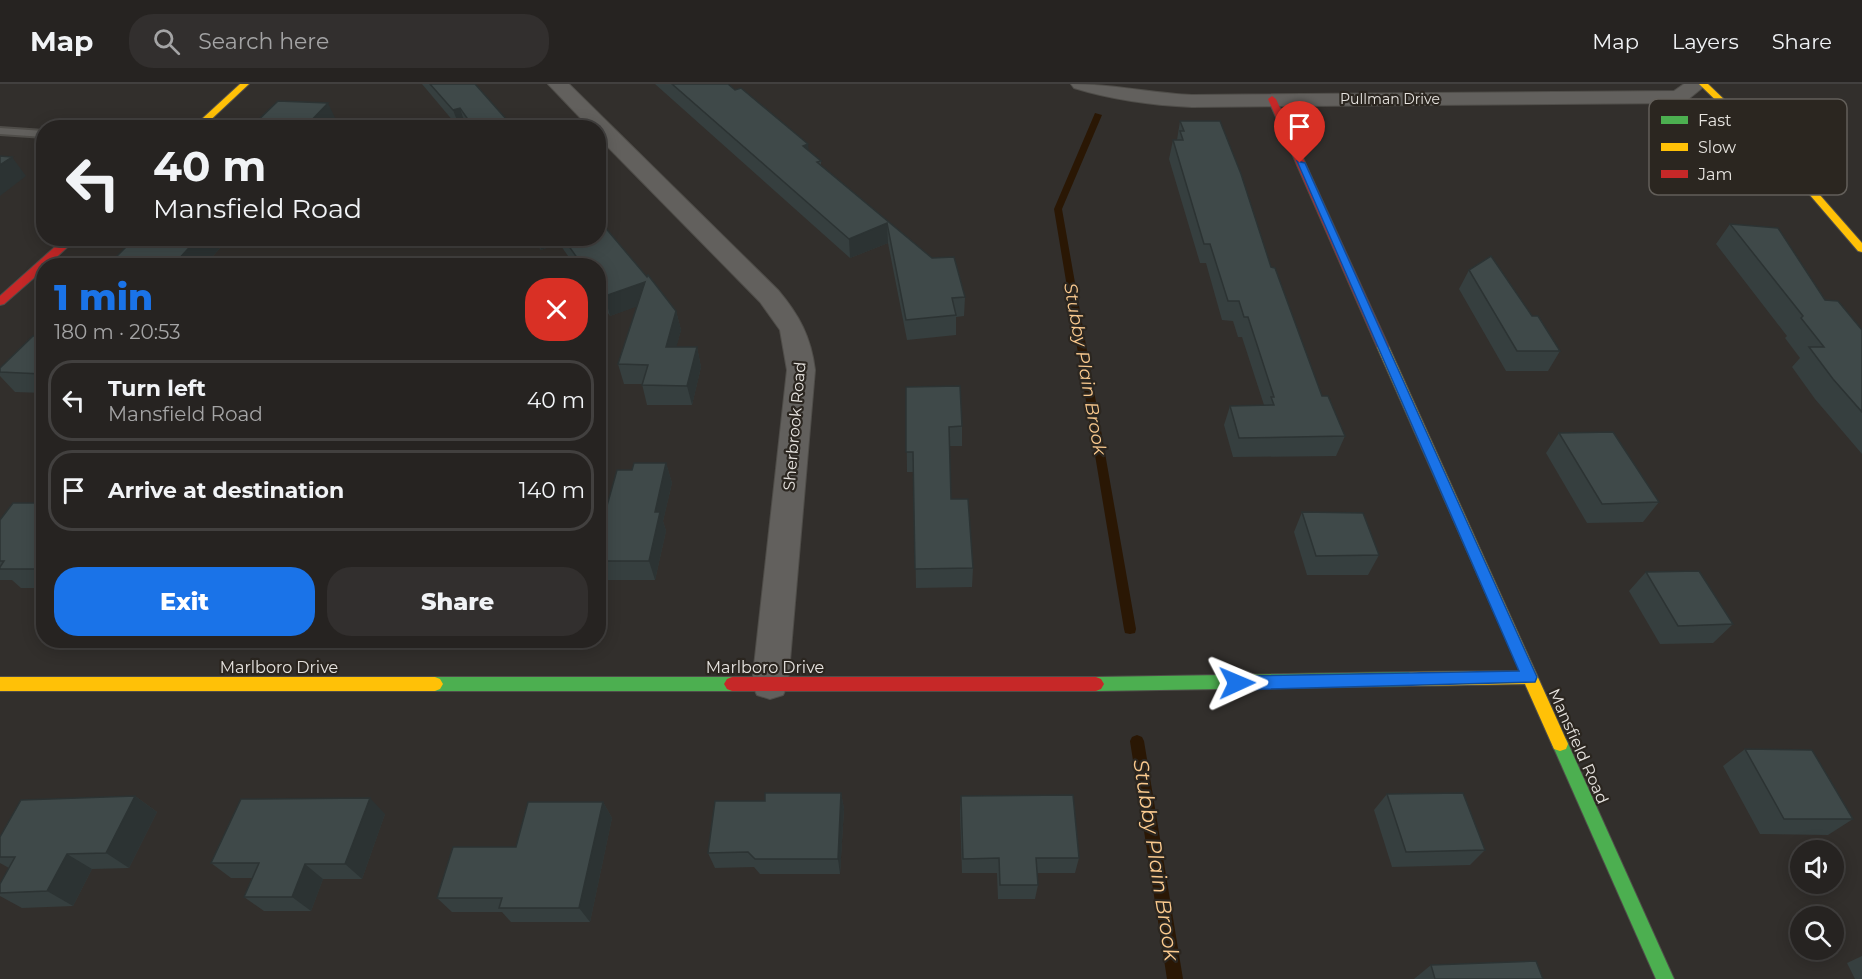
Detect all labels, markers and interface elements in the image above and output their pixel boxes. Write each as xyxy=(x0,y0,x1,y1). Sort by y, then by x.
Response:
search box xyxy=(129,14,549,68)
text: Map xyxy=(30,24,93,58)
icon: search xyxy=(150,25,183,58)
text: Search here xyxy=(198,28,329,55)
text: Map xyxy=(1592,29,1639,54)
text: Layers xyxy=(1672,29,1739,54)
text: Share xyxy=(1772,29,1832,54)
street label: Pullman Drive xyxy=(1340,90,1440,108)
legend xyxy=(1649,99,1847,195)
pin xyxy=(1274,101,1325,163)
icon: arrive xyxy=(1283,110,1316,143)
text: Fast xyxy=(1698,111,1732,130)
text: Slow xyxy=(1698,138,1736,157)
text: 40 m xyxy=(153,140,266,192)
icon: left xyxy=(54,144,132,222)
text: Jam xyxy=(1697,165,1732,184)
text: Mansfield Road xyxy=(153,192,362,225)
text: 1 min xyxy=(54,275,153,319)
button: close xyxy=(525,278,588,341)
water label: Stubby Plain Brook xyxy=(1059,281,1111,458)
text: 180 m · 20:53 xyxy=(54,320,181,344)
street label: Sherbrook Road xyxy=(779,361,810,491)
text: Turn left xyxy=(108,375,206,402)
icon: left xyxy=(57,384,90,417)
text: 40 m xyxy=(527,387,585,414)
text: Mansfield Road xyxy=(108,402,263,426)
icon: arrive xyxy=(57,474,90,507)
text: Arrive at destination xyxy=(108,477,344,504)
text: 140 m xyxy=(519,477,585,504)
button: Exit xyxy=(54,567,315,636)
button: Share xyxy=(327,567,588,636)
position arrow xyxy=(1205,651,1269,715)
street label: Marlboro Drive xyxy=(220,658,338,677)
street label: Marlboro Drive xyxy=(706,658,824,677)
street label: Mansfield Road xyxy=(1545,686,1612,807)
water label: Stubby Plain Brook xyxy=(1128,757,1185,964)
map controls xyxy=(1790,840,1844,960)
button: sound xyxy=(1790,840,1844,894)
button: search xyxy=(1790,906,1844,960)

